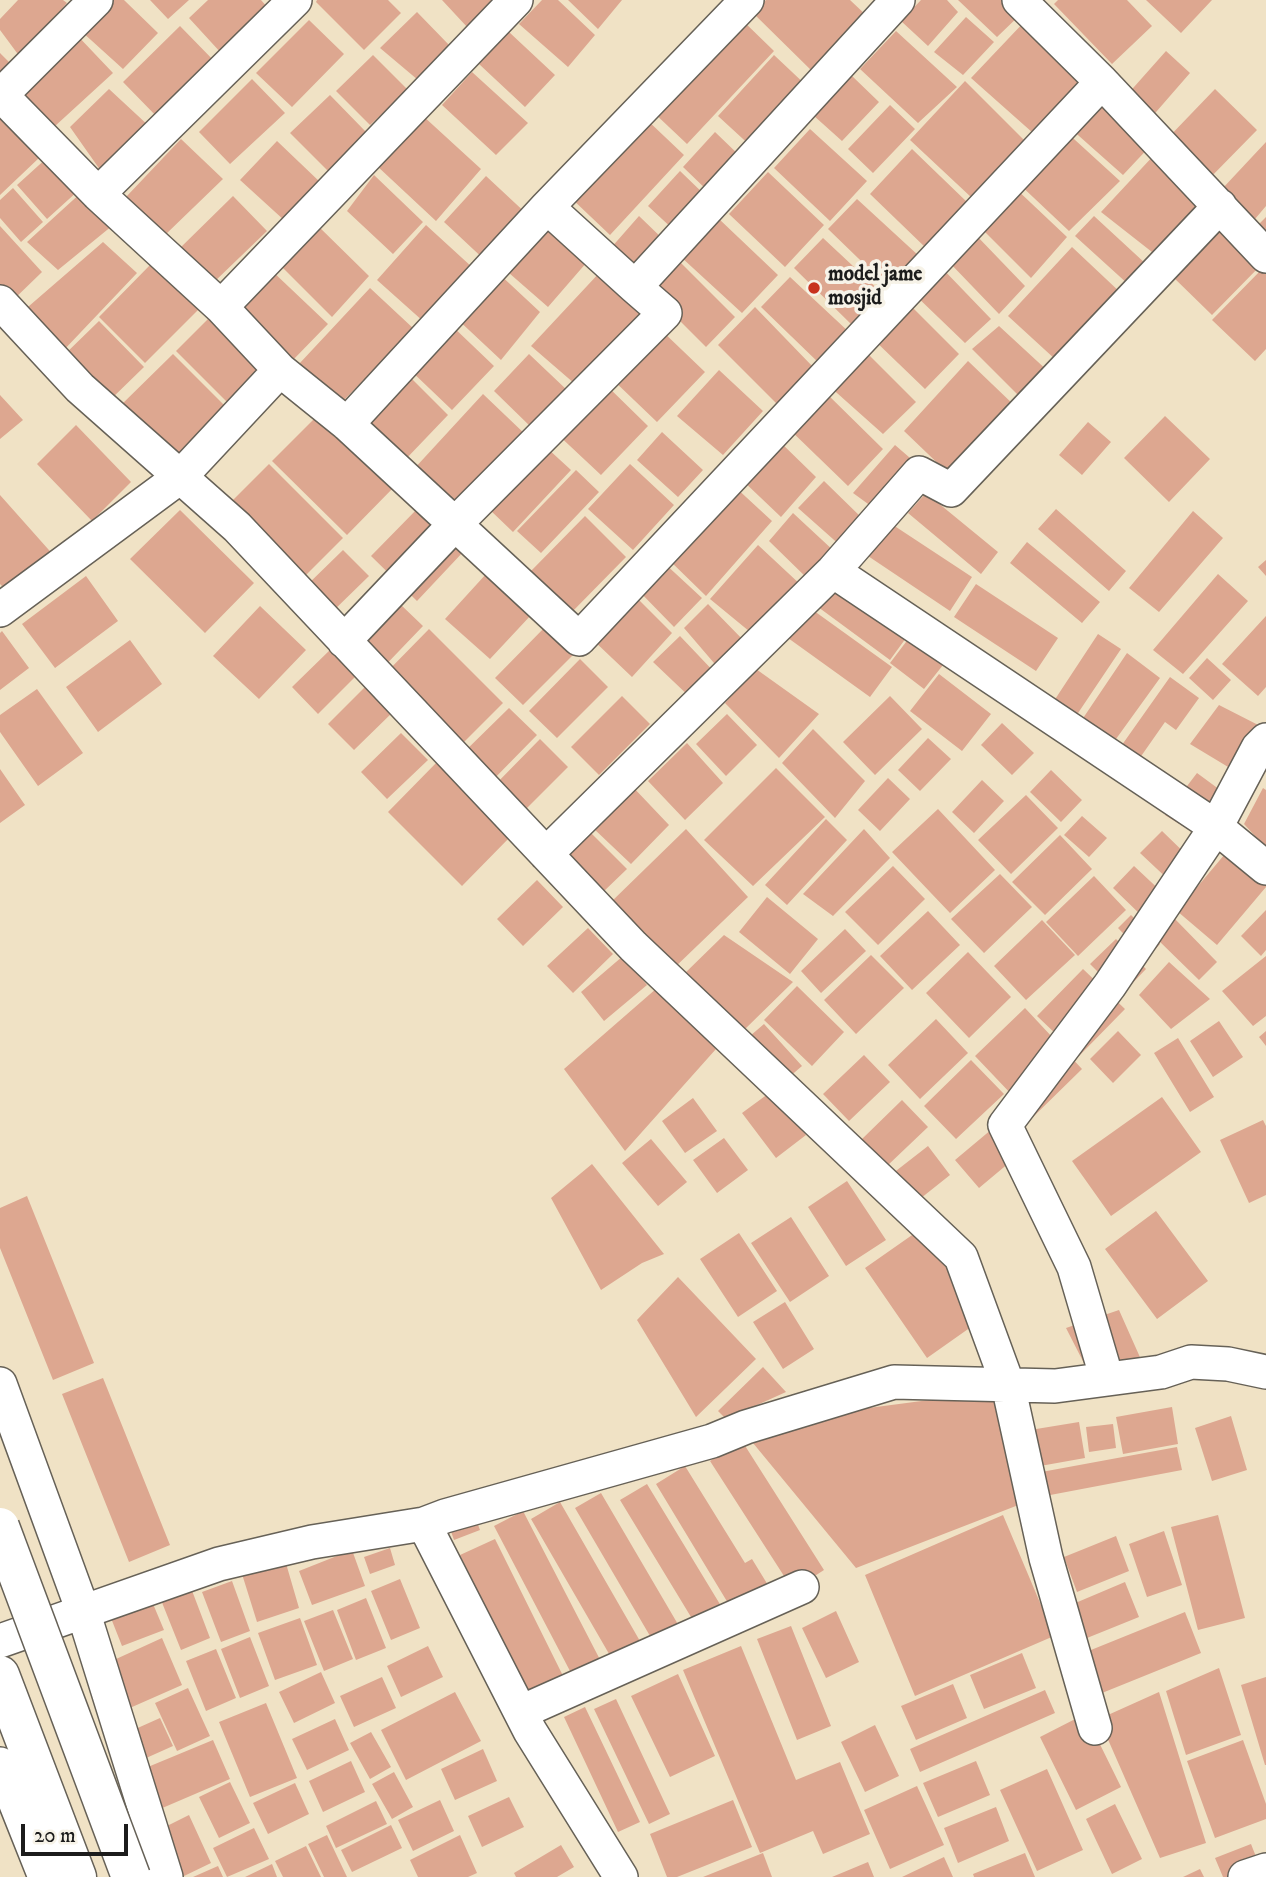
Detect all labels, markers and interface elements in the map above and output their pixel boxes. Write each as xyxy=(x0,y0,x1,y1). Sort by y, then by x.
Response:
place label: model jame mosjid xyxy=(828,263,922,313)
marker: model jame mosjid xyxy=(806,280,822,296)
scale bar xyxy=(24,1811,131,1855)
text: 20 m xyxy=(34,1823,76,1849)

